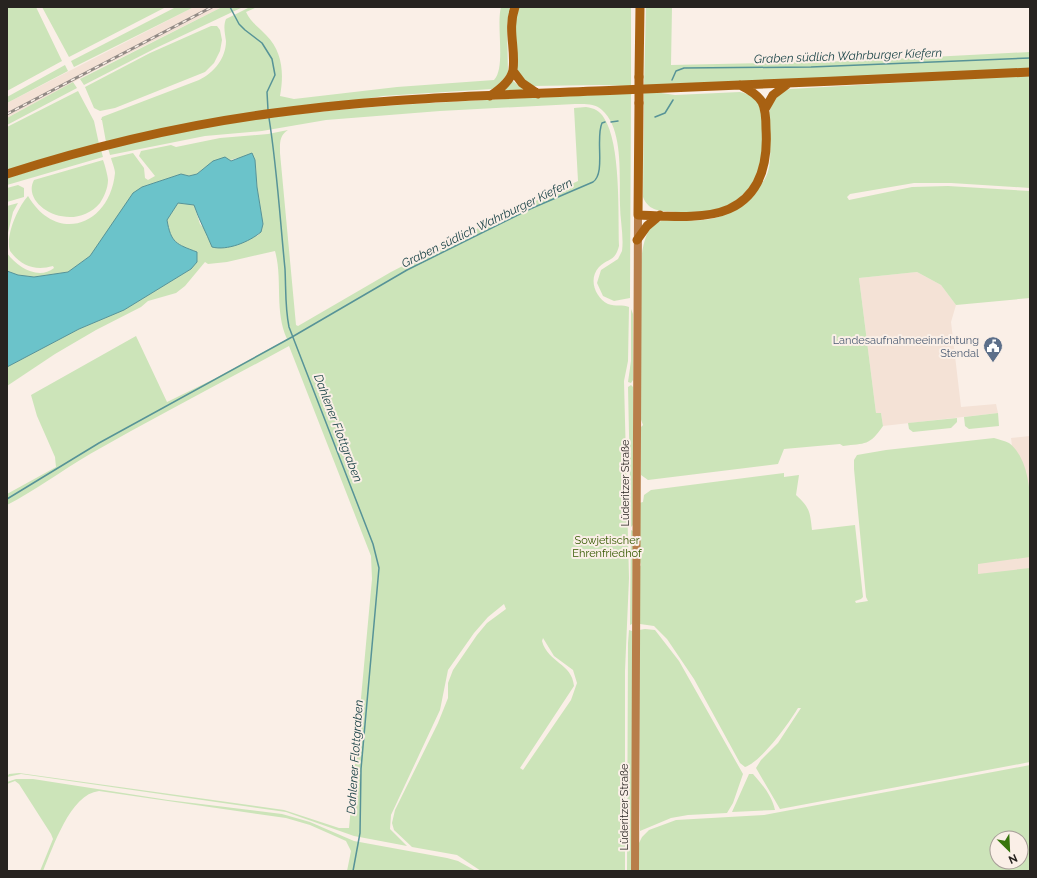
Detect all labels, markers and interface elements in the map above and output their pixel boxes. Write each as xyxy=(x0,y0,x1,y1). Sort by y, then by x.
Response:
water label: Graben südlich Wahrburger Kiefern xyxy=(754,46,943,66)
water label: Graben südlich Wahrburger Kiefern xyxy=(399,175,575,271)
place label: Landesaufnahmeeinrichtung Stendal xyxy=(833,334,979,360)
public building icon: Landesaufnahmeeinrichtung Stendal xyxy=(982,335,1004,363)
water label: Dahlener Flottgraben xyxy=(311,372,365,484)
street label: Lüderitzer Straße xyxy=(619,439,632,526)
park label: Sowjetischer Ehrenfriedhof xyxy=(572,534,642,560)
water label: Dahlener Flottgraben xyxy=(344,699,366,815)
street label: Lüderitzer Straße xyxy=(618,763,631,850)
north arrow xyxy=(989,830,1029,870)
text: N xyxy=(1006,851,1019,866)

